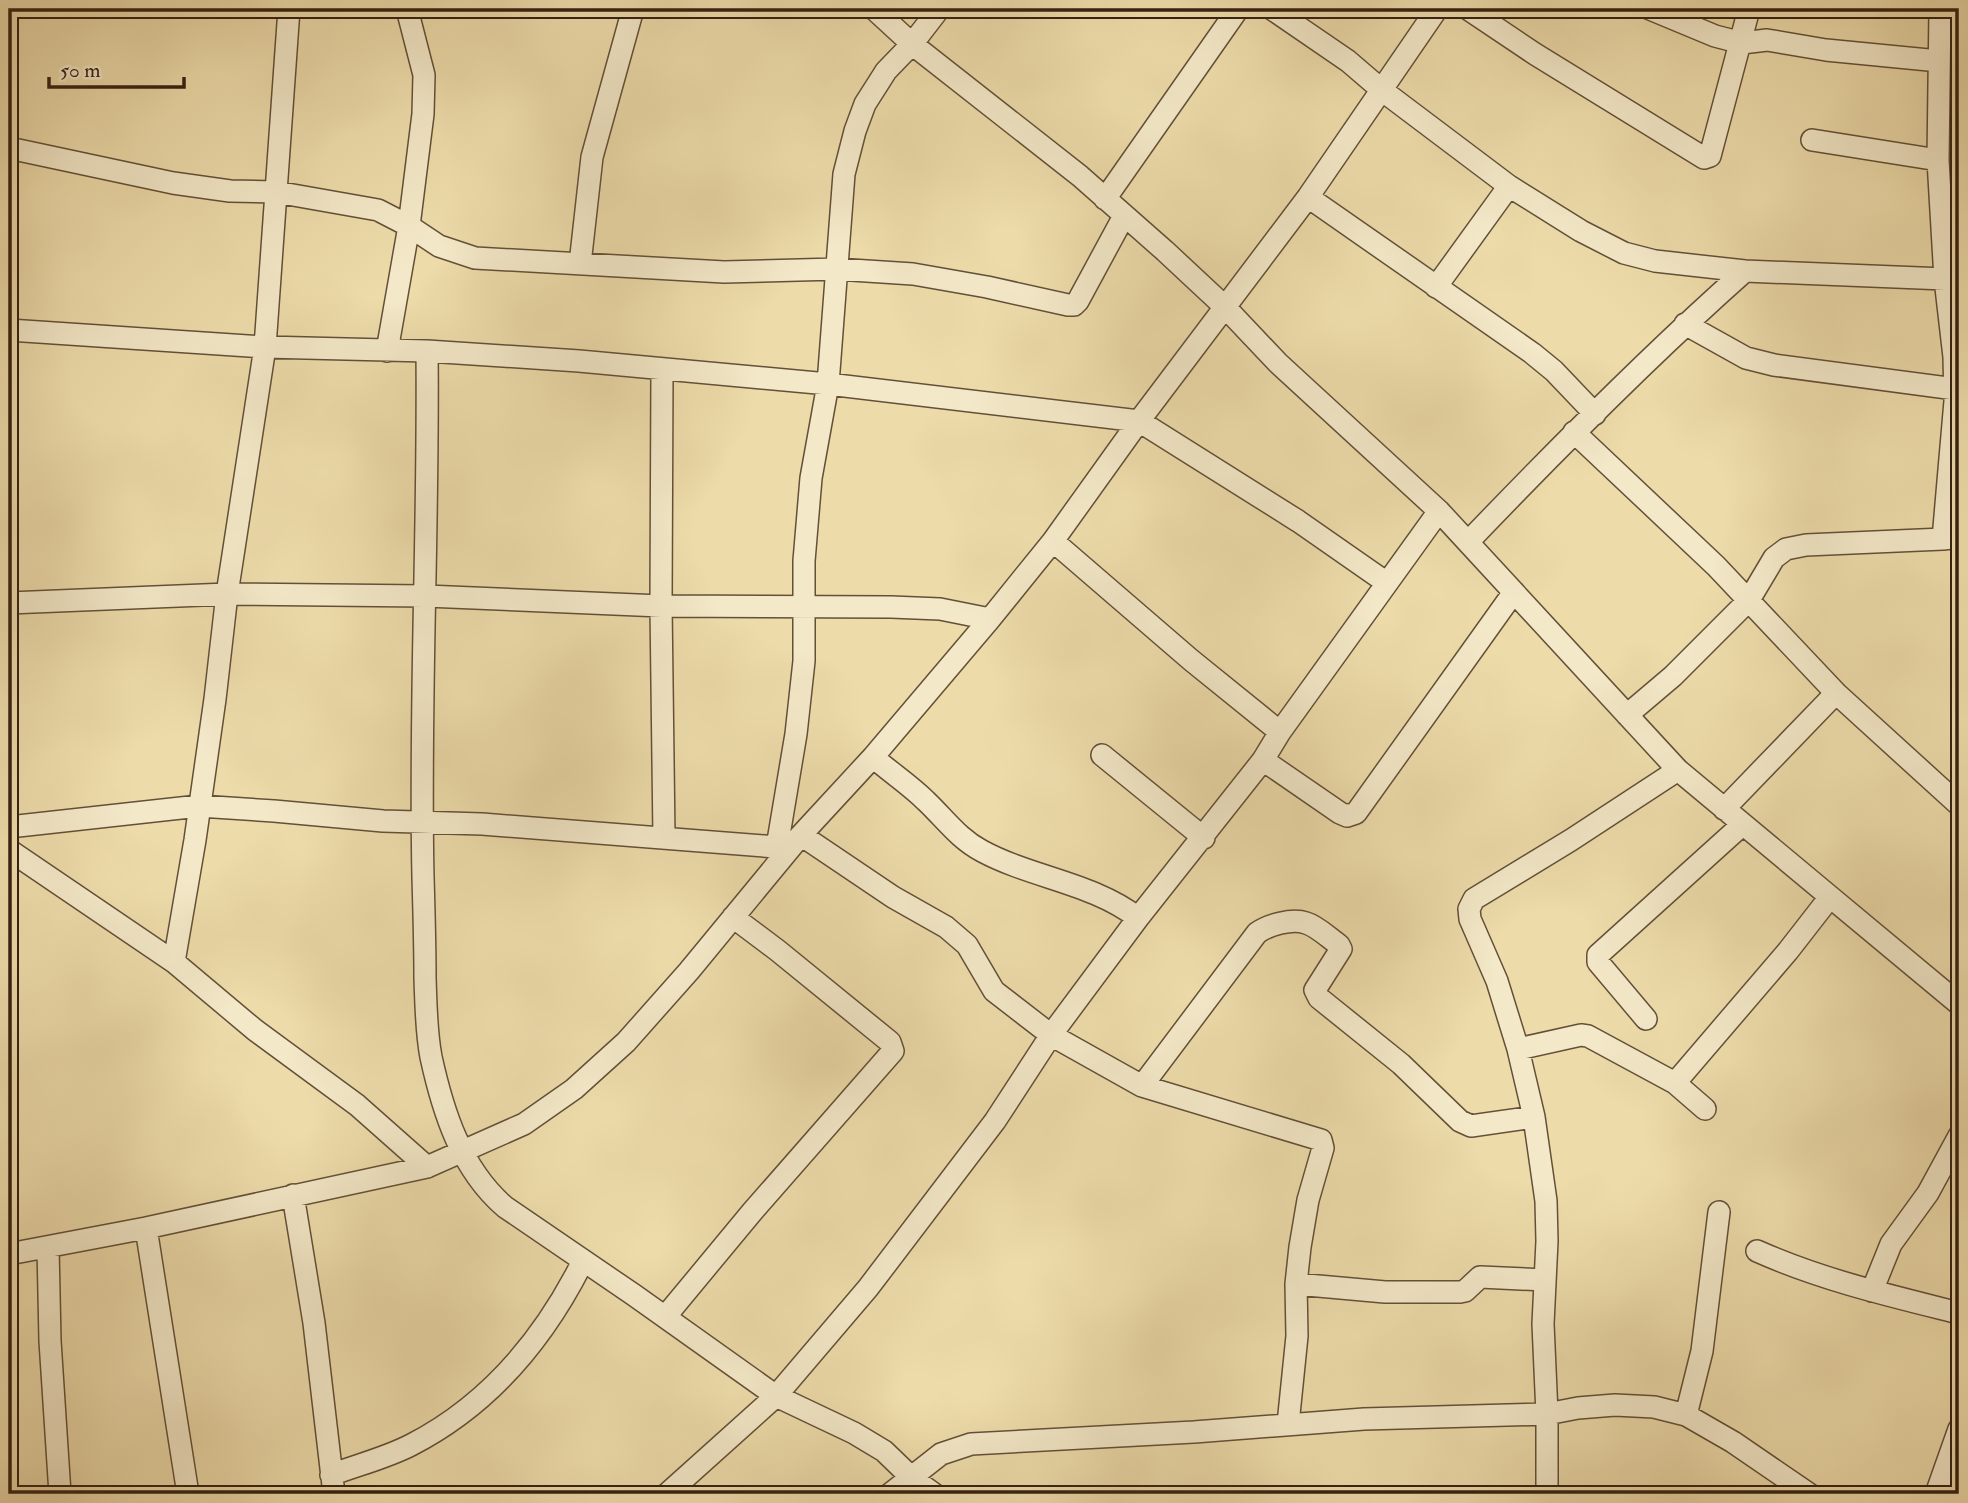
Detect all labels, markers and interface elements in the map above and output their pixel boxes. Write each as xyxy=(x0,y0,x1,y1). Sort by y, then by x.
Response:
scale bar xyxy=(49,46,184,90)
text: 50 m xyxy=(60,57,101,84)

